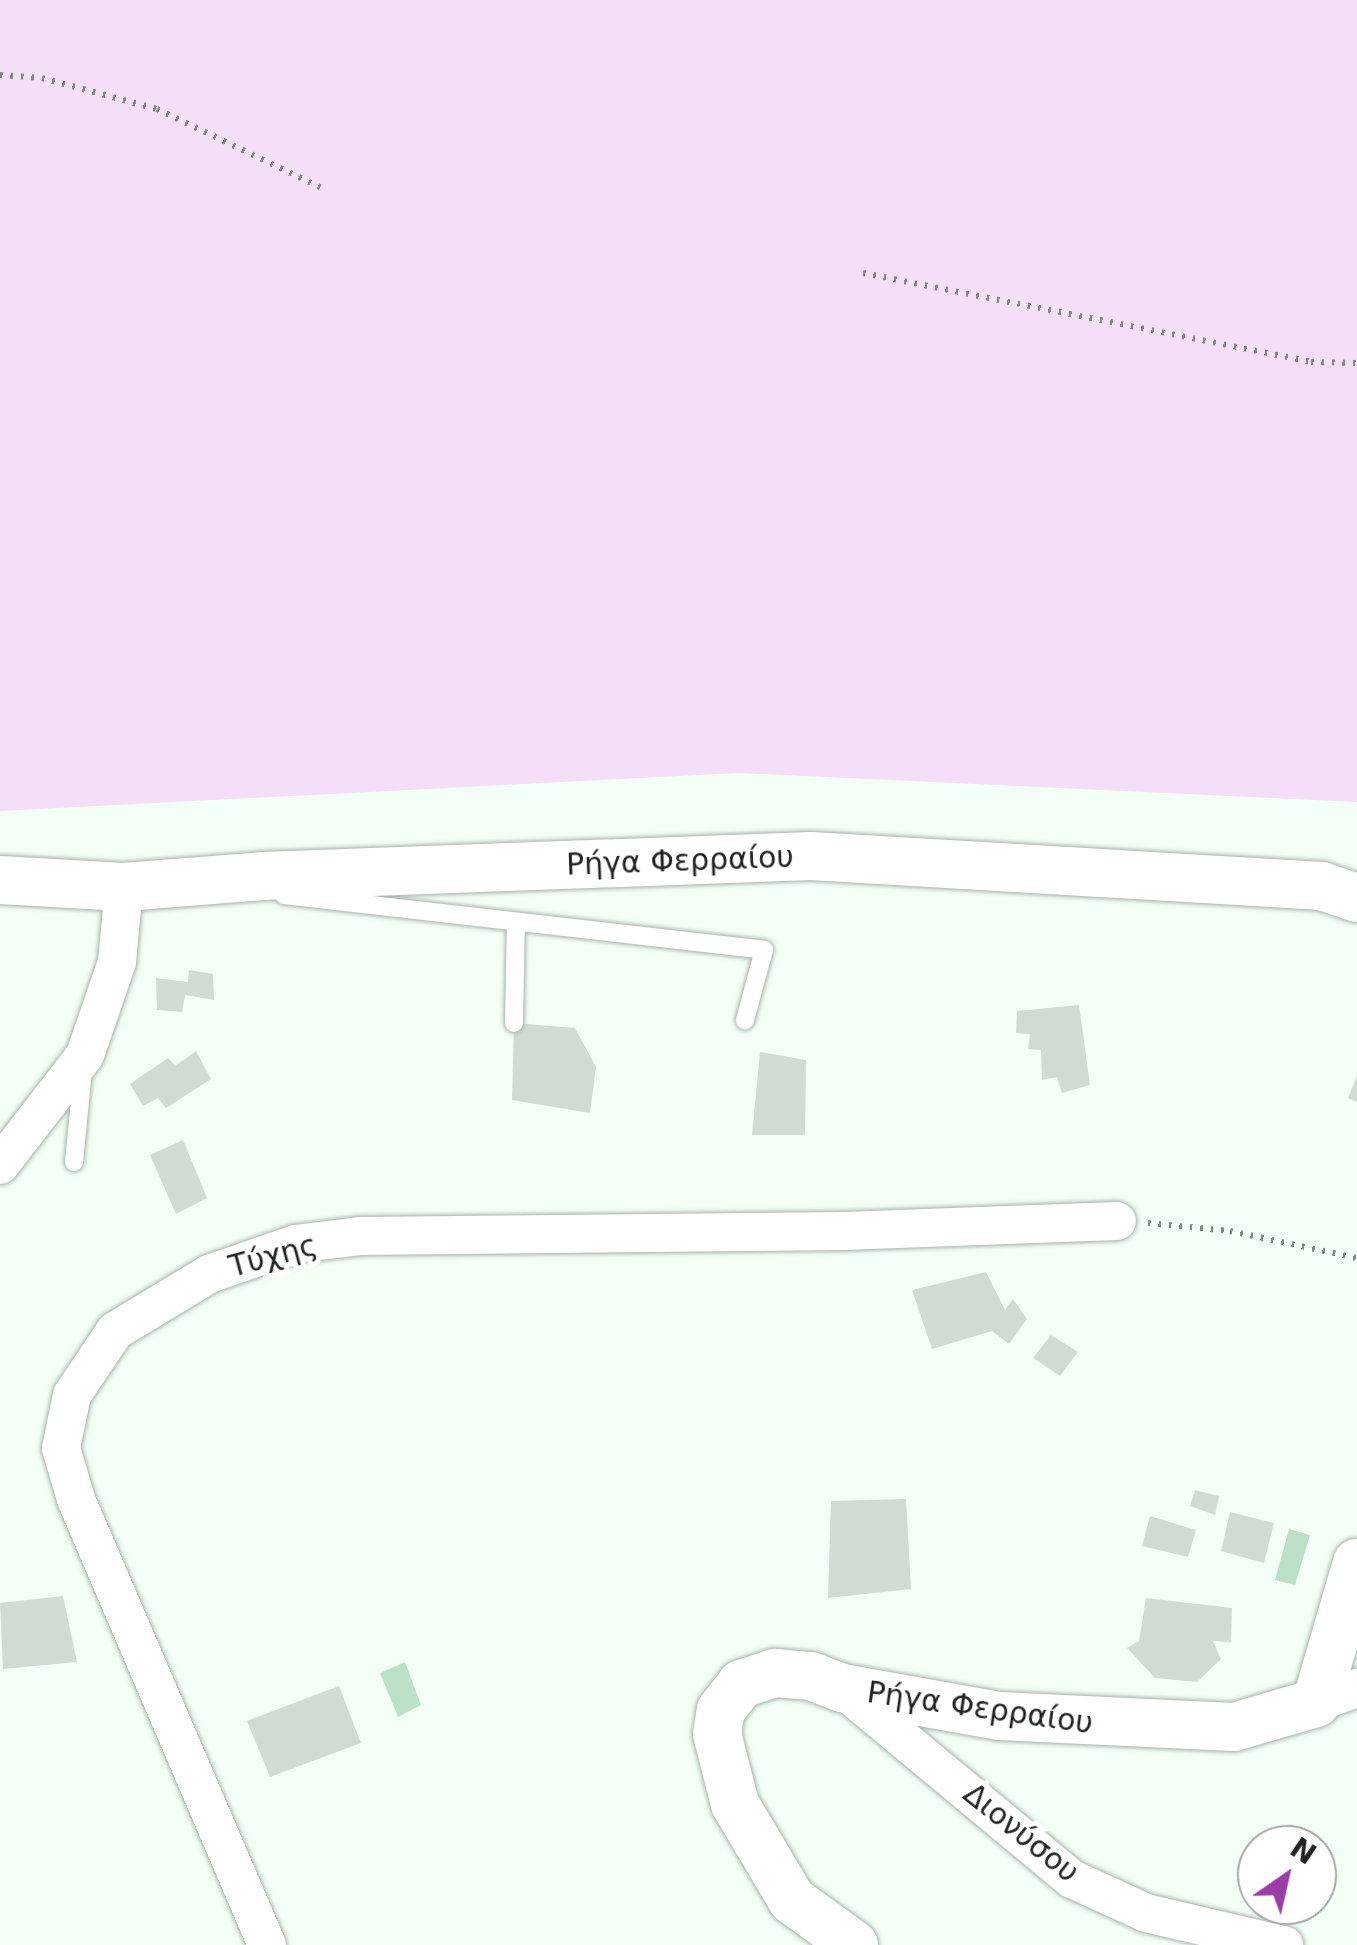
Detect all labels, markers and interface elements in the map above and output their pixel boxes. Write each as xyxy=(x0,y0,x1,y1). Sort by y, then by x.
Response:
street label: Ρήγα Φερραίου xyxy=(566,839,794,883)
street label: Τύχης xyxy=(225,1227,321,1285)
street label: Ρήγα Φερραίου xyxy=(865,1674,1095,1742)
street label: Διονύσου xyxy=(956,1776,1086,1890)
north arrow xyxy=(1237,1825,1337,1925)
text: N xyxy=(1284,1831,1322,1872)

